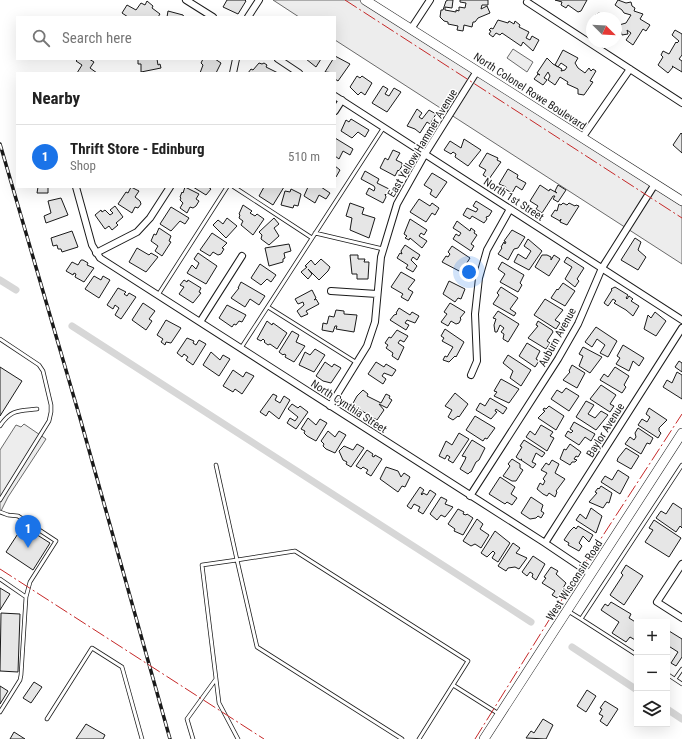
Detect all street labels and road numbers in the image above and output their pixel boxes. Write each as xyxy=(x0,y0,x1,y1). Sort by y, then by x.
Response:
street label: North Colonel Rowe Boulevard xyxy=(471,50,588,133)
street label: East Yellow Hammer Avenue xyxy=(385,87,460,200)
street label: North 1st Street xyxy=(481,175,546,224)
street label: Auburn Avenue xyxy=(536,306,579,369)
street label: North Cynthia Street xyxy=(308,377,389,436)
street label: Baylor Avenue xyxy=(584,401,627,460)
street label: West Wisconsin Road xyxy=(544,538,605,623)

